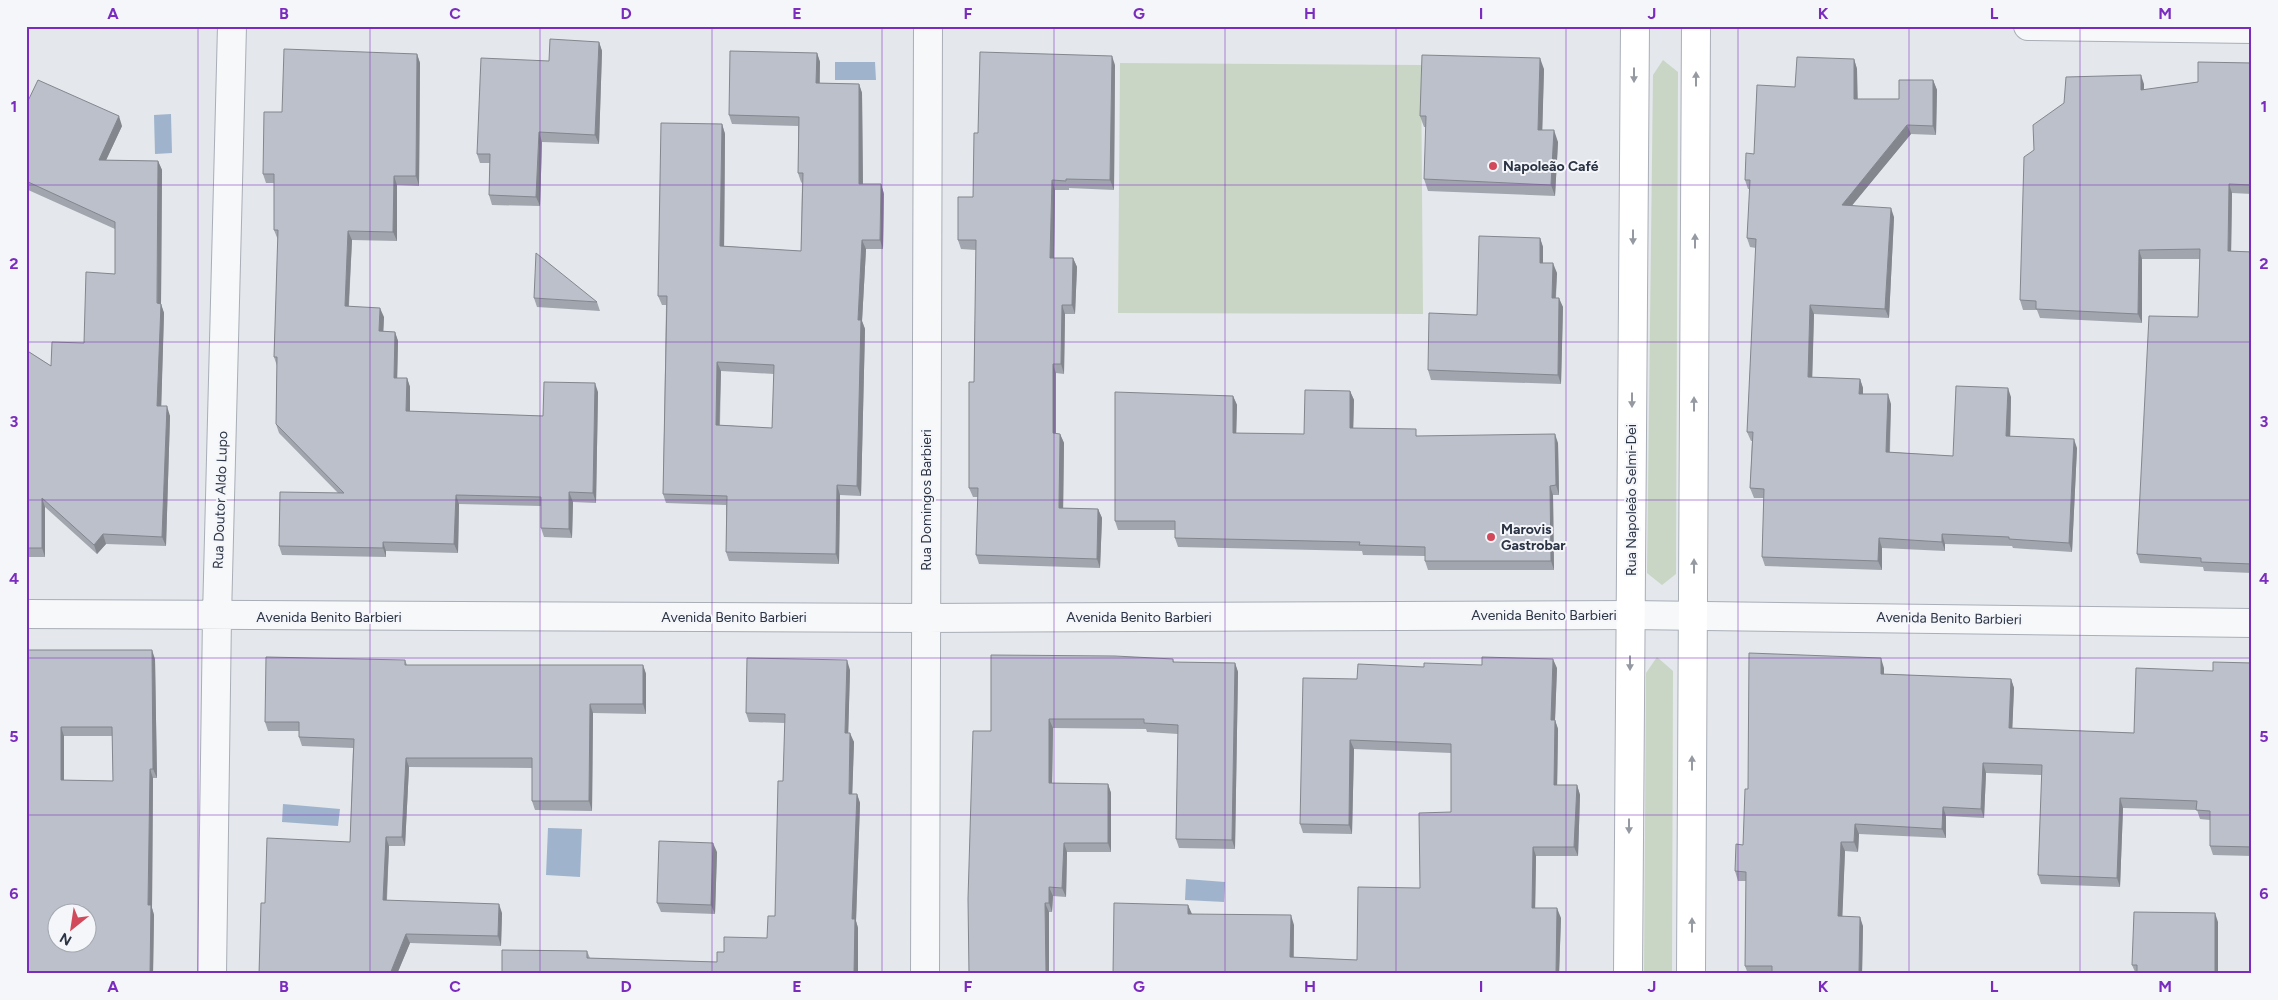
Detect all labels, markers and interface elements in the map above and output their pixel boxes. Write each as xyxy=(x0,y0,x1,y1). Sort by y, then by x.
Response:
text: A xyxy=(107,4,119,23)
text: B xyxy=(279,4,289,23)
text: C xyxy=(449,4,461,23)
text: D xyxy=(620,4,632,23)
text: E xyxy=(792,4,802,23)
text: F xyxy=(964,4,973,23)
text: G xyxy=(1133,4,1145,23)
text: H xyxy=(1304,4,1316,23)
text: I xyxy=(1479,4,1483,23)
text: J xyxy=(1648,4,1656,23)
text: K xyxy=(1818,4,1829,23)
text: L xyxy=(1990,4,1999,23)
text: M xyxy=(2158,4,2172,23)
one-way arrow xyxy=(1630,67,1638,83)
one-way arrow xyxy=(1692,70,1700,86)
text: 1 xyxy=(11,97,17,116)
text: 1 xyxy=(2261,97,2267,116)
place label: Napoleão Café xyxy=(1503,158,1599,175)
marker: Napoleão Café xyxy=(1487,160,1499,172)
one-way arrow xyxy=(1629,230,1637,246)
one-way arrow xyxy=(1691,233,1699,249)
text: 2 xyxy=(9,254,19,273)
text: 2 xyxy=(2259,254,2269,273)
one-way arrow xyxy=(1628,392,1636,408)
one-way arrow xyxy=(1690,395,1698,411)
text: 3 xyxy=(10,412,19,431)
text: 3 xyxy=(2260,412,2269,431)
street label: Rua Napoleão Selmi-Dei xyxy=(1623,424,1640,576)
street label: Rua Domingos Barbieri xyxy=(918,429,935,571)
street label: Rua Doutor Aldo Lupo xyxy=(210,431,231,569)
place label: Marovis Gastrobar xyxy=(1501,521,1566,554)
marker: Marovis Gastrobar xyxy=(1485,531,1497,543)
one-way arrow xyxy=(1690,558,1698,574)
text: 4 xyxy=(9,569,19,588)
text: 4 xyxy=(2259,569,2269,588)
street label: Avenida Benito Barbieri xyxy=(1471,607,1617,624)
street label: Avenida Benito Barbieri xyxy=(256,609,402,626)
street label: Avenida Benito Barbieri xyxy=(661,609,807,626)
street label: Avenida Benito Barbieri xyxy=(1066,609,1212,626)
street label: Avenida Benito Barbieri xyxy=(1876,609,2022,628)
one-way arrow xyxy=(1626,656,1634,672)
text: 5 xyxy=(9,727,19,746)
text: 5 xyxy=(2259,727,2269,746)
one-way arrow xyxy=(1689,754,1697,770)
one-way arrow xyxy=(1625,818,1633,834)
text: 6 xyxy=(9,884,19,903)
text: 6 xyxy=(2259,884,2269,903)
north arrow xyxy=(48,902,98,952)
one-way arrow xyxy=(1688,917,1696,933)
text: N xyxy=(57,929,75,949)
text: A xyxy=(107,977,119,996)
text: B xyxy=(279,977,289,996)
text: C xyxy=(449,977,461,996)
text: D xyxy=(620,977,632,996)
text: E xyxy=(792,977,802,996)
text: F xyxy=(964,977,973,996)
text: G xyxy=(1133,977,1145,996)
text: H xyxy=(1304,977,1316,996)
text: I xyxy=(1479,977,1483,996)
text: J xyxy=(1648,977,1656,996)
text: K xyxy=(1818,977,1829,996)
text: L xyxy=(1990,977,1999,996)
text: M xyxy=(2158,977,2172,996)

